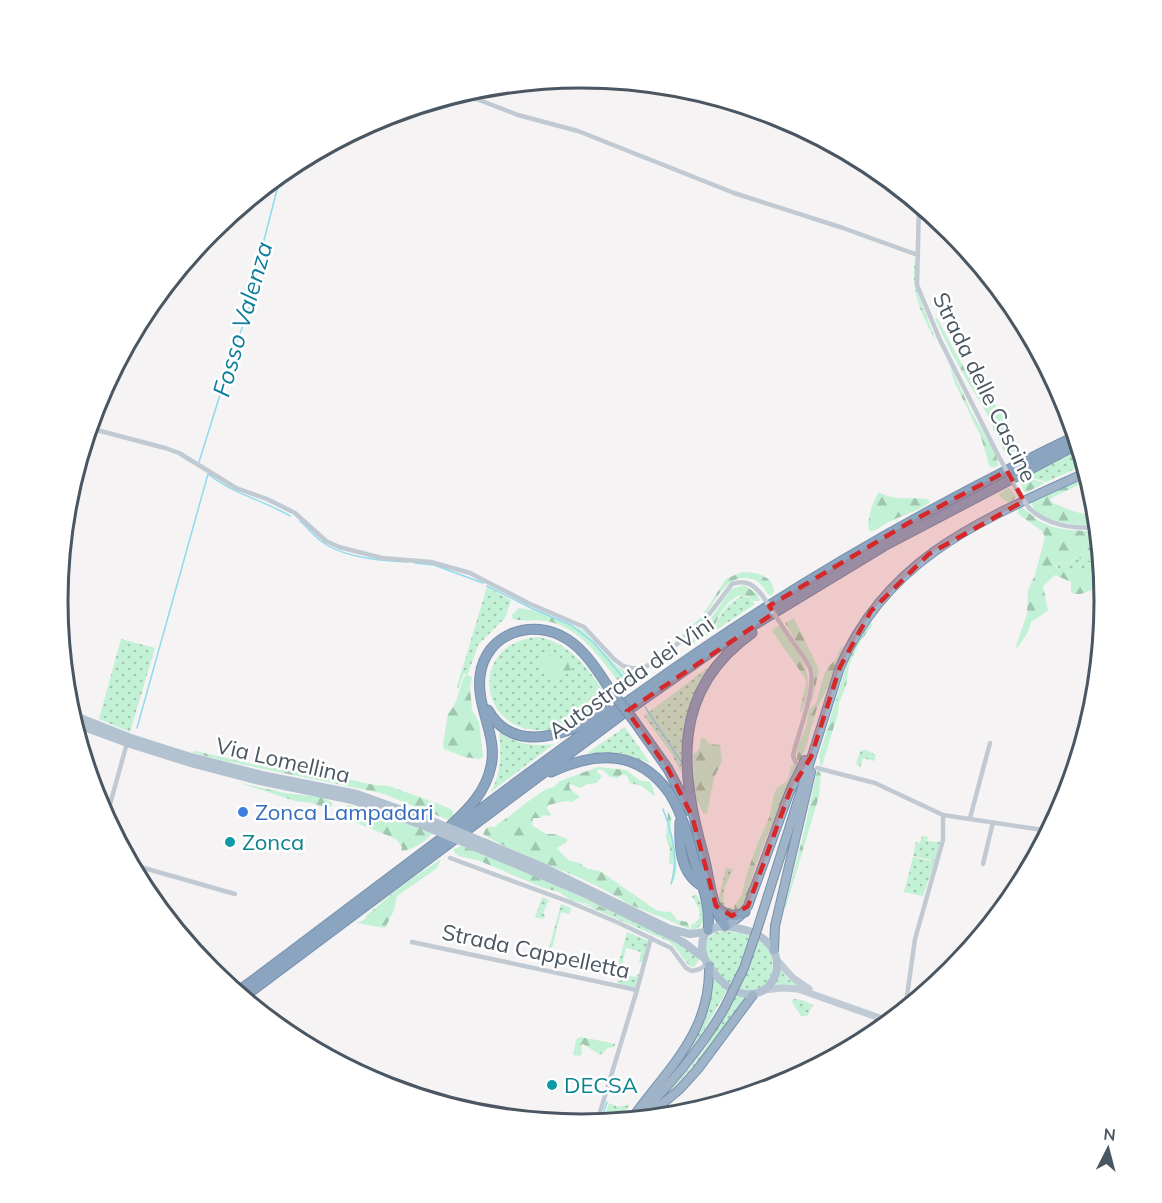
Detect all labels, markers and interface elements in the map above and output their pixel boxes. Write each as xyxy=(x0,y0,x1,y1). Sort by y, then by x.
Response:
water label: Fosso Valenza xyxy=(206,238,278,400)
street label: Strada delle Cascine xyxy=(927,288,1043,486)
street label: Autostrada dei Vini xyxy=(543,609,719,745)
street label: Via Lomellina xyxy=(213,731,353,789)
place label: Zonca Lampadari xyxy=(255,798,434,826)
marker: Zonca Lampadari xyxy=(236,805,250,819)
place label: Zonca xyxy=(242,828,304,856)
marker: Zonca xyxy=(223,835,237,849)
street label: Strada Cappelletta xyxy=(439,917,633,985)
place label: DECSA xyxy=(564,1071,638,1099)
marker: DECSA xyxy=(545,1078,559,1092)
north arrow xyxy=(1078,1119,1138,1179)
text: N xyxy=(1103,1124,1117,1145)

